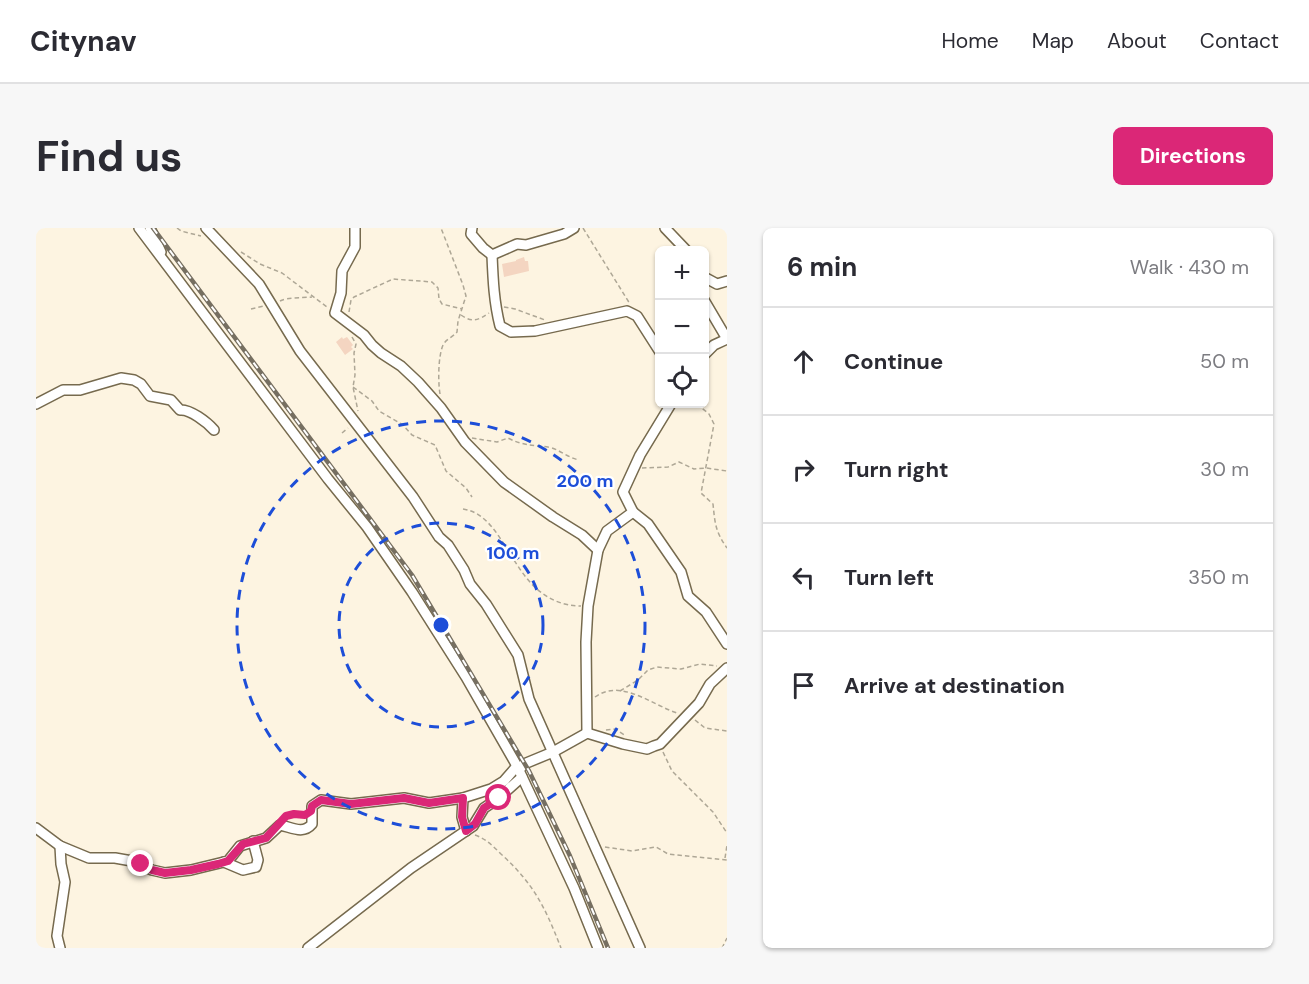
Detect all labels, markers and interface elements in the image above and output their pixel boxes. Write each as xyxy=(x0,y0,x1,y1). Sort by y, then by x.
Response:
text: Citynav xyxy=(30,23,136,60)
text: Home xyxy=(941,27,999,55)
text: Map xyxy=(1032,27,1074,55)
text: About xyxy=(1107,27,1167,55)
text: Contact xyxy=(1200,27,1279,55)
button: Directions xyxy=(1113,127,1273,185)
text: Find us xyxy=(36,129,182,184)
map controls xyxy=(655,246,709,408)
button: + xyxy=(655,246,709,300)
text: 6 min xyxy=(787,250,857,284)
text: Walk · 430 m xyxy=(1130,254,1249,280)
button: − xyxy=(655,300,709,354)
icon: ahead xyxy=(787,345,820,378)
text: Continue xyxy=(844,347,943,376)
text: 50 m xyxy=(1200,348,1249,374)
button: locate xyxy=(655,354,709,408)
icon: right xyxy=(787,453,820,486)
text: Turn right xyxy=(844,455,949,484)
text: 30 m xyxy=(1200,456,1249,482)
text: 200 m xyxy=(557,469,613,493)
text: 100 m xyxy=(486,541,540,565)
icon: left xyxy=(787,561,820,594)
text: Turn left xyxy=(844,563,934,592)
text: 350 m xyxy=(1188,564,1249,590)
centre of rings xyxy=(431,615,451,635)
icon: arrive xyxy=(787,669,820,702)
text: Arrive at destination xyxy=(844,671,1065,700)
route start xyxy=(485,784,511,810)
route end xyxy=(127,850,153,876)

